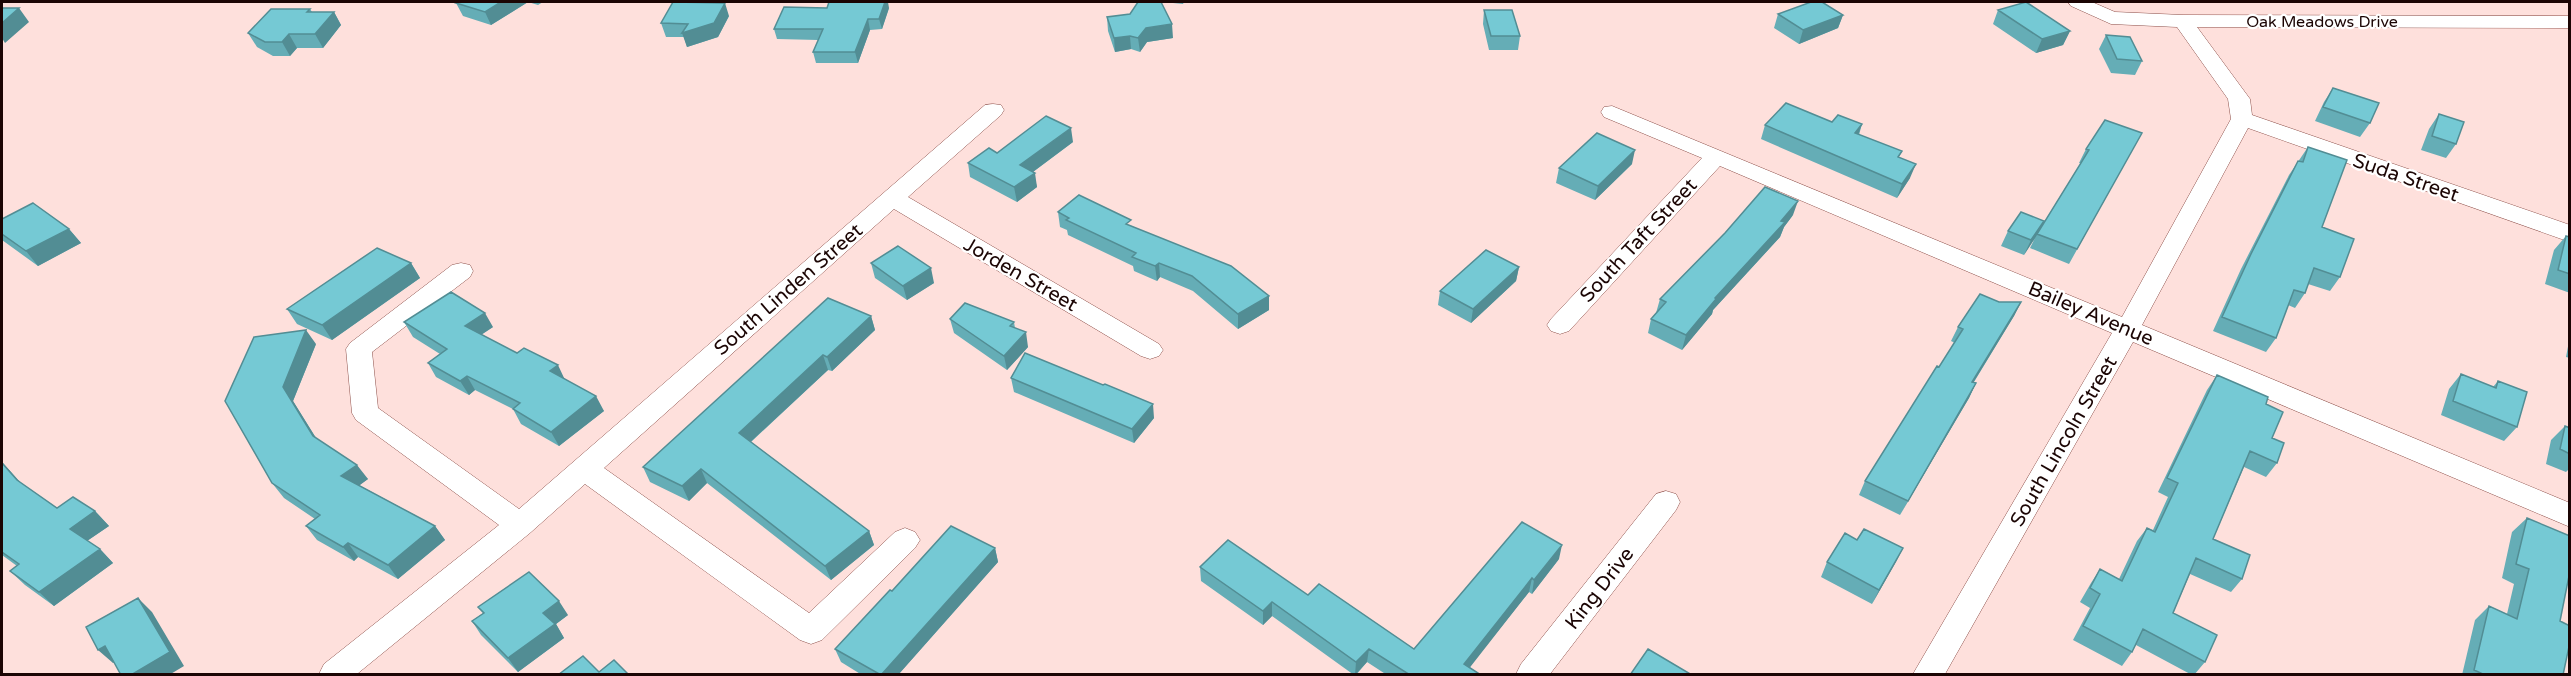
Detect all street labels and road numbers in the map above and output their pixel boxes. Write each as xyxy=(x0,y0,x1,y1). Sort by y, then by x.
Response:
street label: Oak Meadows Drive xyxy=(2246,12,2398,32)
street label: Suda Street xyxy=(2350,149,2462,207)
street label: South Taft Street xyxy=(1575,173,1703,308)
street label: South Linden Street xyxy=(710,219,868,361)
street label: Jorden Street xyxy=(959,233,1082,317)
street label: Bailey Avenue xyxy=(2024,277,2157,351)
street label: South Lincoln Street xyxy=(2005,352,2123,531)
street label: King Drive xyxy=(1560,543,1639,634)

